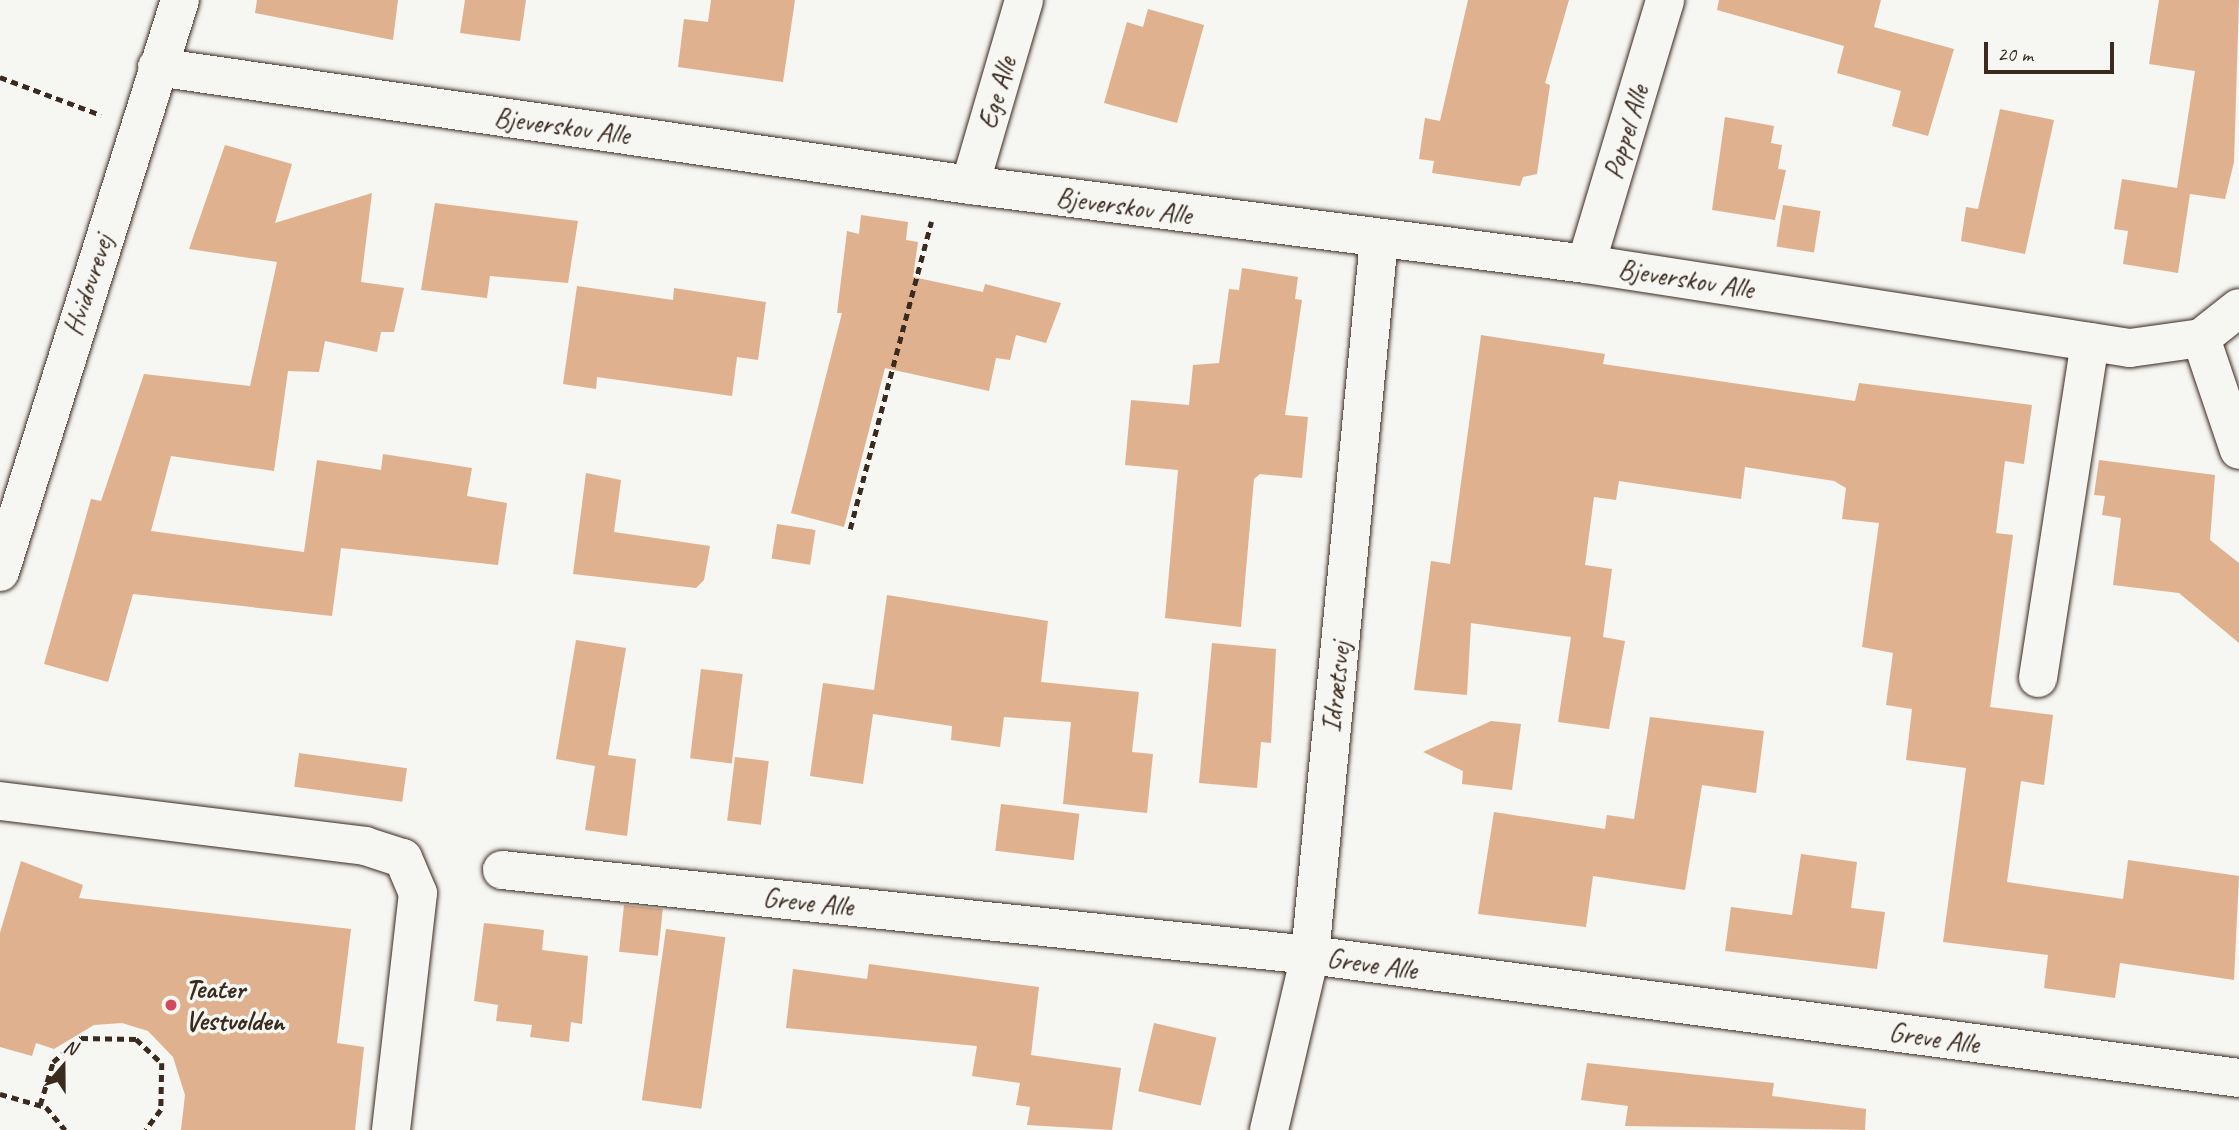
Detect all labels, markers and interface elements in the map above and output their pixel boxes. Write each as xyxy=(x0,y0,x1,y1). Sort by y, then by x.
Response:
scale bar xyxy=(1987,28,2116,72)
text: 20 m xyxy=(1997,41,2033,67)
street label: Ege Alle xyxy=(971,53,1023,133)
street label: Poppel Alle xyxy=(1596,81,1656,183)
street label: Bjeverskov Alle xyxy=(492,100,632,152)
street label: Bjeverskov Alle xyxy=(1054,180,1194,232)
street label: Hvidovrevej xyxy=(56,230,120,340)
street label: Bjeverskov Alle xyxy=(1616,252,1756,306)
street label: Idrætsvej xyxy=(1315,640,1357,734)
street label: Greve Alle xyxy=(761,881,855,923)
street label: Greve Alle xyxy=(1325,941,1419,987)
place label: Teater Vestvolden xyxy=(185,972,284,1038)
marker: Teater Vestvolden xyxy=(163,997,179,1013)
street label: Greve Alle xyxy=(1887,1015,1981,1061)
north arrow xyxy=(28,1032,98,1102)
text: N xyxy=(61,1034,80,1061)

